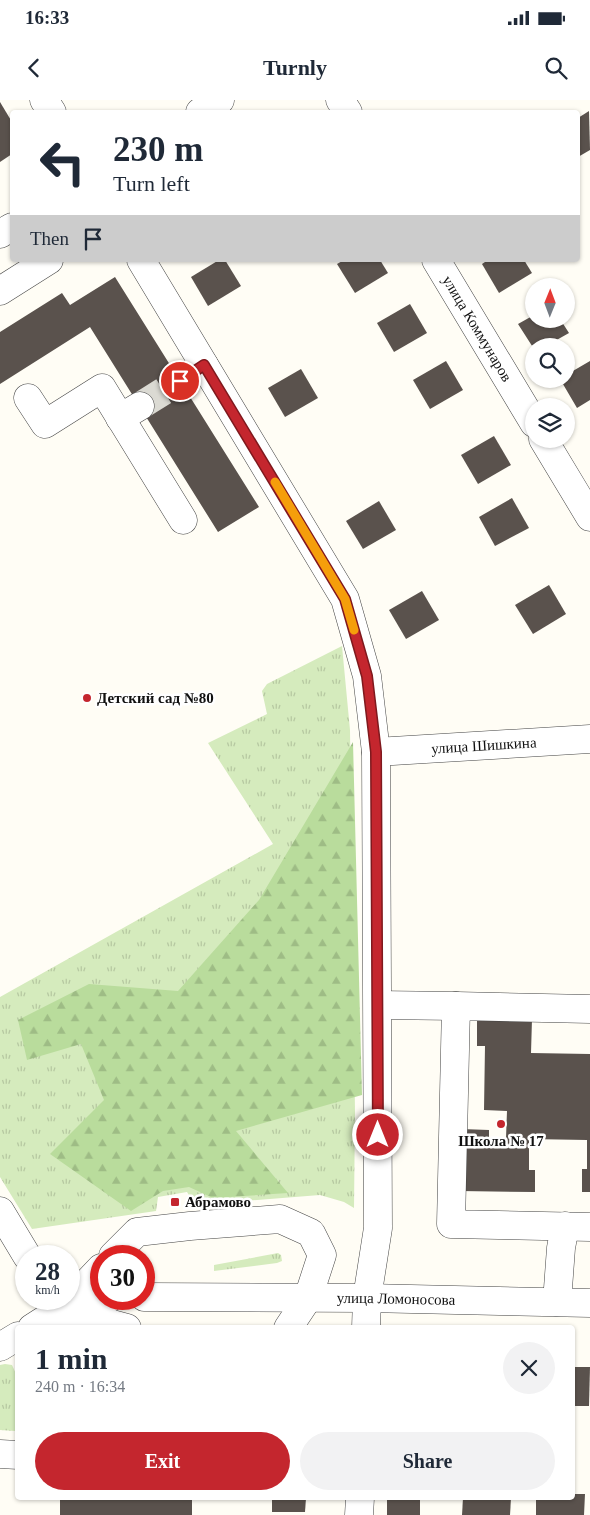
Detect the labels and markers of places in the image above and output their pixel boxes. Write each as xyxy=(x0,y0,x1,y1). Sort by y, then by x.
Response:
pin xyxy=(159,360,201,402)
place label: Детский сад №80 xyxy=(97,690,214,706)
marker: Детский сад №80 xyxy=(81,692,93,704)
marker: Школа № 17 xyxy=(495,1118,507,1130)
place label: Школа № 17 xyxy=(458,1133,544,1149)
place label: Абрамово xyxy=(185,1194,251,1210)
marker: Абрамово xyxy=(169,1196,181,1208)

